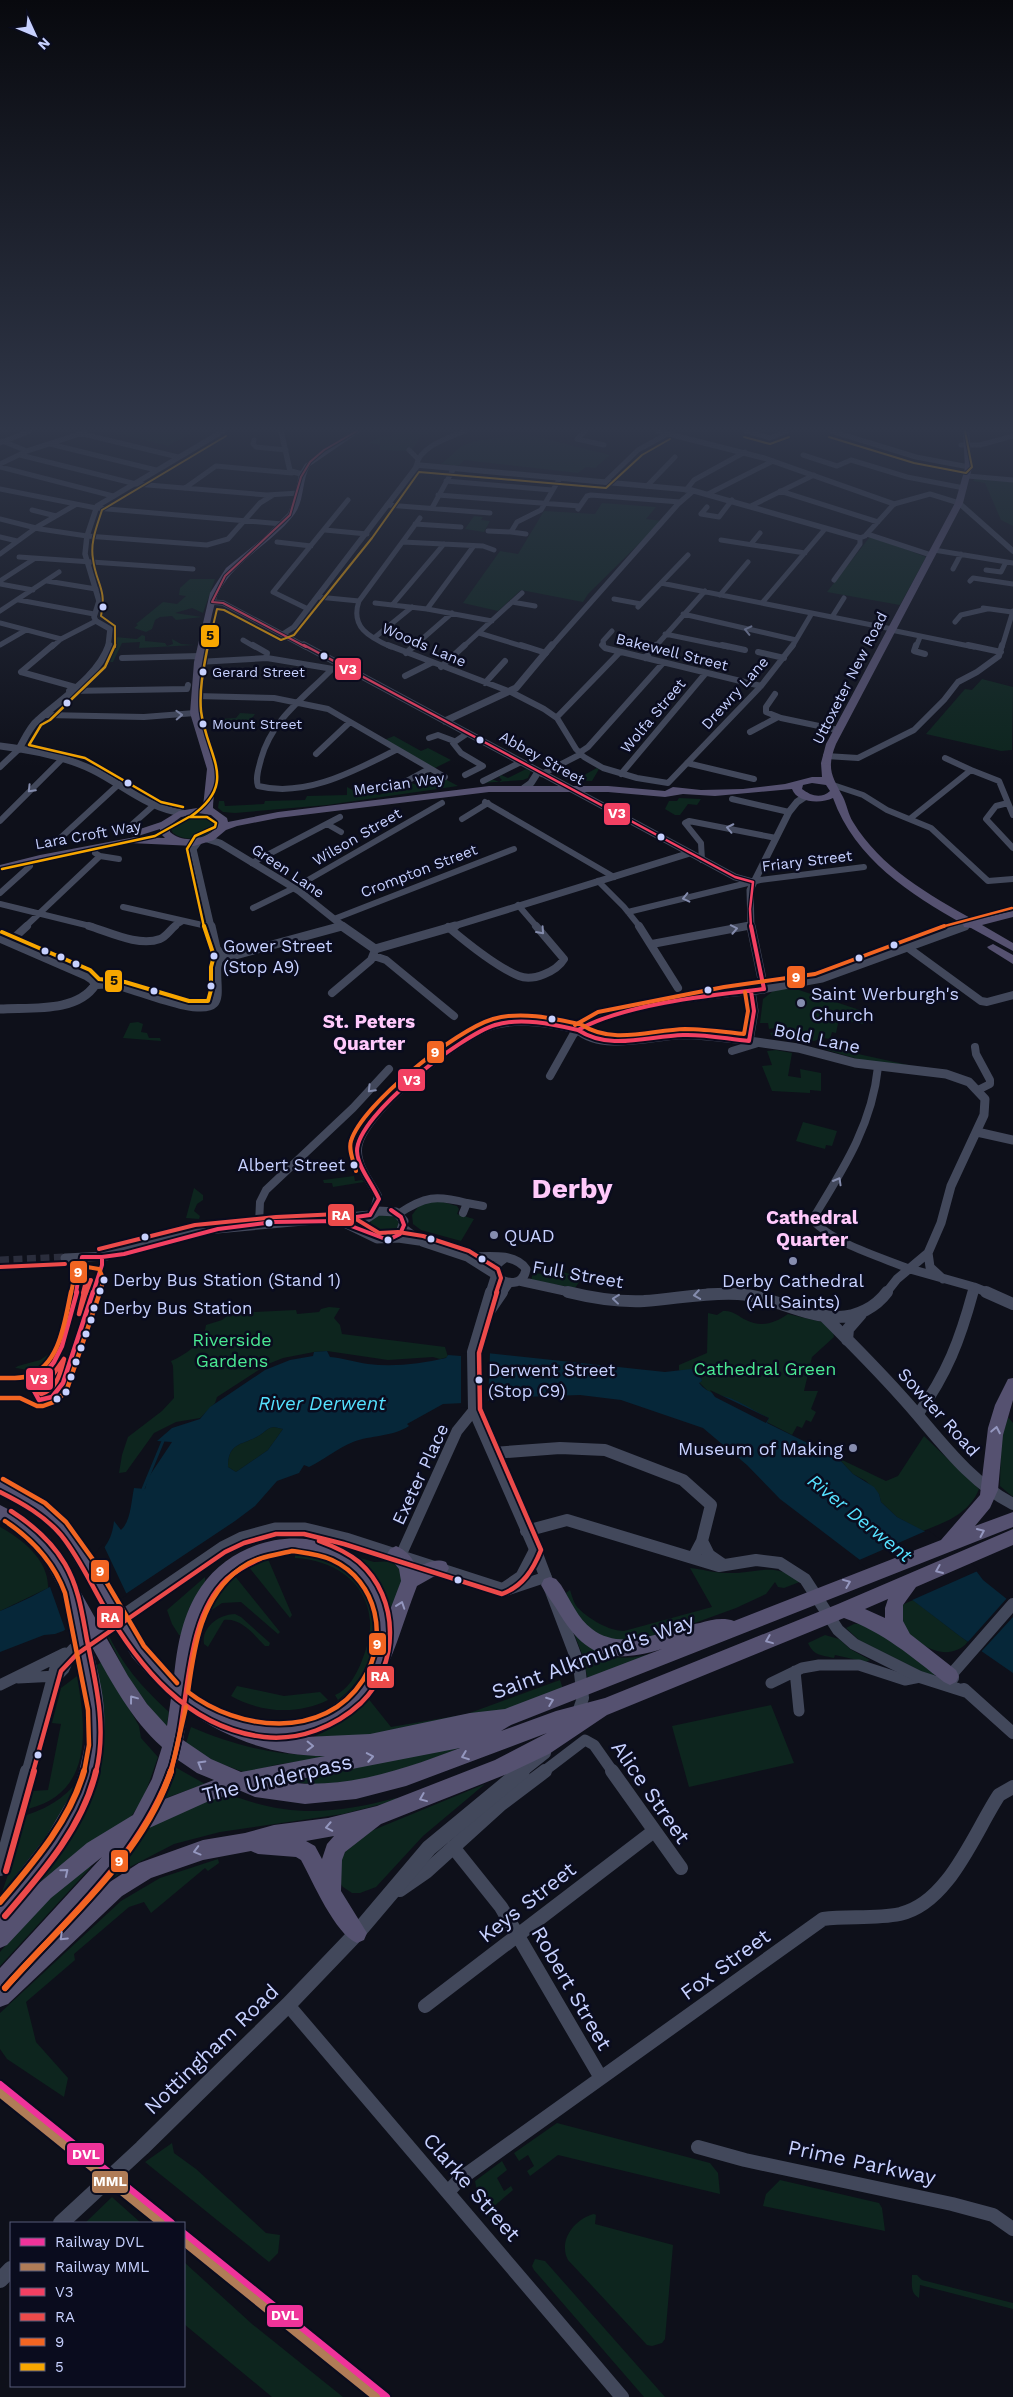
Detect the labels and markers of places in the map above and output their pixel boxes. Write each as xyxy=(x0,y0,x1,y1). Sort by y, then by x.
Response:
unlabelled marker xyxy=(98,602,108,612)
unlabelled marker xyxy=(319,651,329,661)
place label: Gerard Street xyxy=(212,664,305,680)
marker: Gerard Street xyxy=(198,667,208,677)
unlabelled marker xyxy=(62,698,72,708)
place label: Mount Street xyxy=(212,716,302,732)
marker: Mount Street xyxy=(198,719,208,729)
unlabelled marker xyxy=(475,735,485,745)
unlabelled marker xyxy=(123,778,133,788)
unlabelled marker xyxy=(656,832,666,842)
place label: Gower Street (Stop A9) xyxy=(223,936,333,977)
unlabelled marker xyxy=(889,940,899,950)
unlabelled marker xyxy=(40,946,50,956)
marker: Gower Street (Stop A9) xyxy=(209,951,219,961)
unlabelled marker xyxy=(56,952,66,962)
unlabelled marker xyxy=(854,953,864,963)
unlabelled marker xyxy=(71,959,81,969)
unlabelled marker xyxy=(206,981,216,991)
place label: Saint Werburgh's Church xyxy=(811,983,959,1025)
unlabelled marker xyxy=(703,985,713,995)
unlabelled marker xyxy=(149,986,159,996)
marker: Saint Werburgh's Church xyxy=(795,997,807,1009)
unlabelled marker xyxy=(547,1014,557,1024)
place label: Albert Street xyxy=(238,1155,345,1175)
marker: Albert Street xyxy=(349,1160,359,1170)
unlabelled marker xyxy=(264,1218,274,1228)
place label: QUAD xyxy=(504,1225,555,1246)
marker: QUAD xyxy=(488,1229,500,1241)
unlabelled marker xyxy=(140,1232,150,1242)
unlabelled marker xyxy=(426,1234,436,1244)
unlabelled marker xyxy=(383,1235,393,1245)
unlabelled marker xyxy=(477,1254,487,1264)
marker: Derby Cathedral (All Saints) xyxy=(787,1255,799,1267)
place label: Derby Bus Station (Stand 1) xyxy=(113,1270,341,1290)
place label: Derby Cathedral (All Saints) xyxy=(722,1270,864,1312)
marker: Derby Bus Station (Stand 1) xyxy=(99,1275,109,1285)
unlabelled marker xyxy=(95,1286,105,1296)
place label: Derby Bus Station xyxy=(103,1298,253,1318)
marker: Derby Bus Station xyxy=(89,1303,99,1313)
unlabelled marker xyxy=(86,1315,96,1325)
unlabelled marker xyxy=(81,1329,91,1339)
unlabelled marker xyxy=(76,1343,86,1353)
unlabelled marker xyxy=(71,1357,81,1367)
place label: Derwent Street (Stop C9) xyxy=(488,1360,615,1401)
unlabelled marker xyxy=(66,1372,76,1382)
marker: Derwent Street (Stop C9) xyxy=(474,1375,484,1385)
unlabelled marker xyxy=(61,1387,71,1397)
unlabelled marker xyxy=(52,1394,62,1404)
place label: Museum of Making xyxy=(678,1438,843,1459)
marker: Museum of Making xyxy=(847,1442,859,1454)
unlabelled marker xyxy=(453,1575,463,1585)
unlabelled marker xyxy=(33,1750,43,1760)

